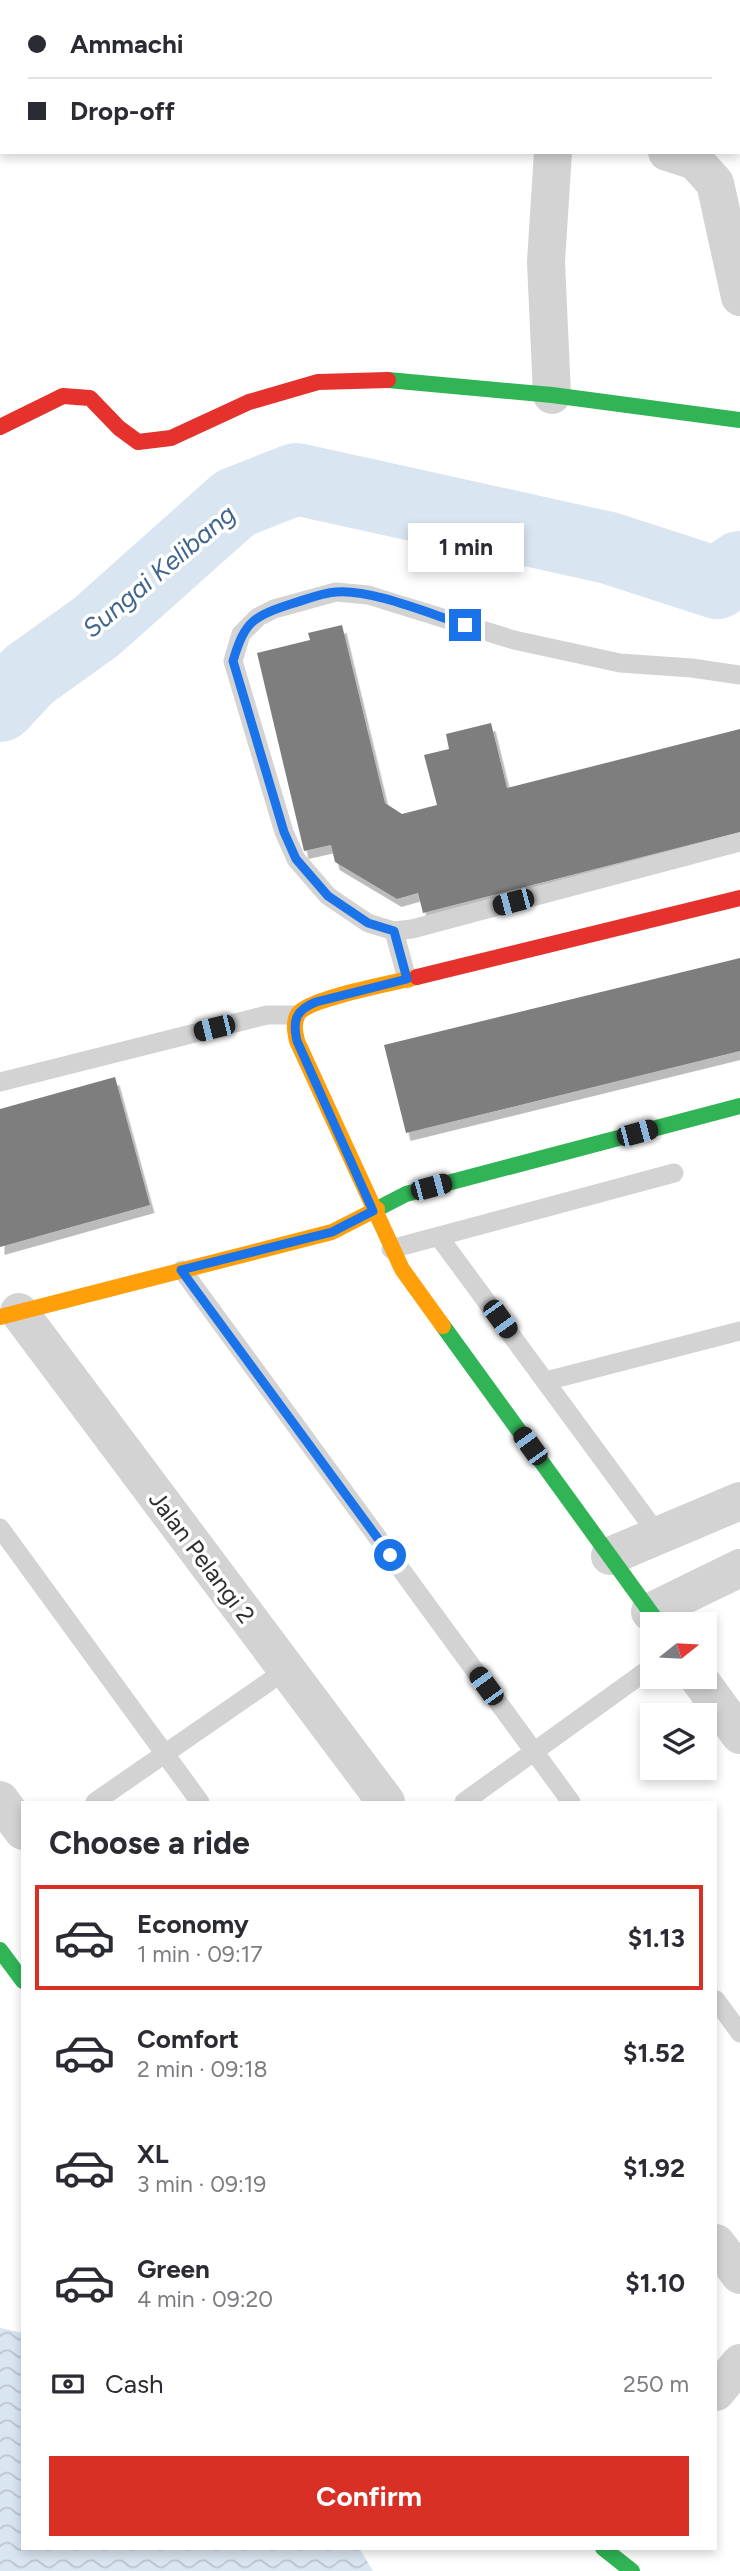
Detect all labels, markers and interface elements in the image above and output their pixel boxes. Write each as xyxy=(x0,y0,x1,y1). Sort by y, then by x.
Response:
text: Ammachi xyxy=(70,28,184,60)
text: Drop-off xyxy=(70,95,175,127)
water label: Sungai Kelibang xyxy=(76,498,242,644)
callout: 1 min xyxy=(407,524,523,572)
text: 1 min xyxy=(439,533,493,561)
route end xyxy=(449,609,481,641)
car xyxy=(490,886,537,918)
car xyxy=(192,1013,237,1043)
car xyxy=(614,1117,661,1149)
car xyxy=(408,1171,455,1203)
car xyxy=(480,1296,521,1342)
car xyxy=(510,1423,551,1469)
street label: Jalan Pelangi 2 xyxy=(143,1485,261,1629)
route start xyxy=(374,1539,406,1571)
north arrow xyxy=(640,1612,718,1689)
map controls xyxy=(640,1612,717,1780)
car xyxy=(466,1663,507,1709)
button: layers xyxy=(640,1703,717,1780)
text: Choose a ride xyxy=(49,1824,250,1862)
icon: car xyxy=(53,1906,116,1969)
text: Economy xyxy=(137,1908,249,1940)
text: $1.13 xyxy=(628,1922,685,1954)
text: 1 min · 09:17 xyxy=(137,1940,263,1968)
icon: car xyxy=(53,2021,116,2084)
text: Comfort xyxy=(137,2023,239,2055)
text: $1.52 xyxy=(623,2037,685,2069)
text: 2 min · 09:18 xyxy=(137,2055,268,2083)
icon: car xyxy=(53,2136,116,2199)
text: XL xyxy=(137,2138,169,2170)
text: $1.92 xyxy=(623,2152,685,2184)
text: 3 min · 09:19 xyxy=(137,2170,266,2198)
icon: car xyxy=(53,2251,116,2314)
text: Green xyxy=(137,2253,210,2285)
text: $1.10 xyxy=(625,2267,685,2299)
text: 4 min · 09:20 xyxy=(137,2285,273,2313)
icon: cash xyxy=(49,2365,87,2403)
text: Cash xyxy=(105,2368,164,2400)
text: 250 m xyxy=(623,2370,689,2398)
button: Confirm xyxy=(49,2456,689,2536)

